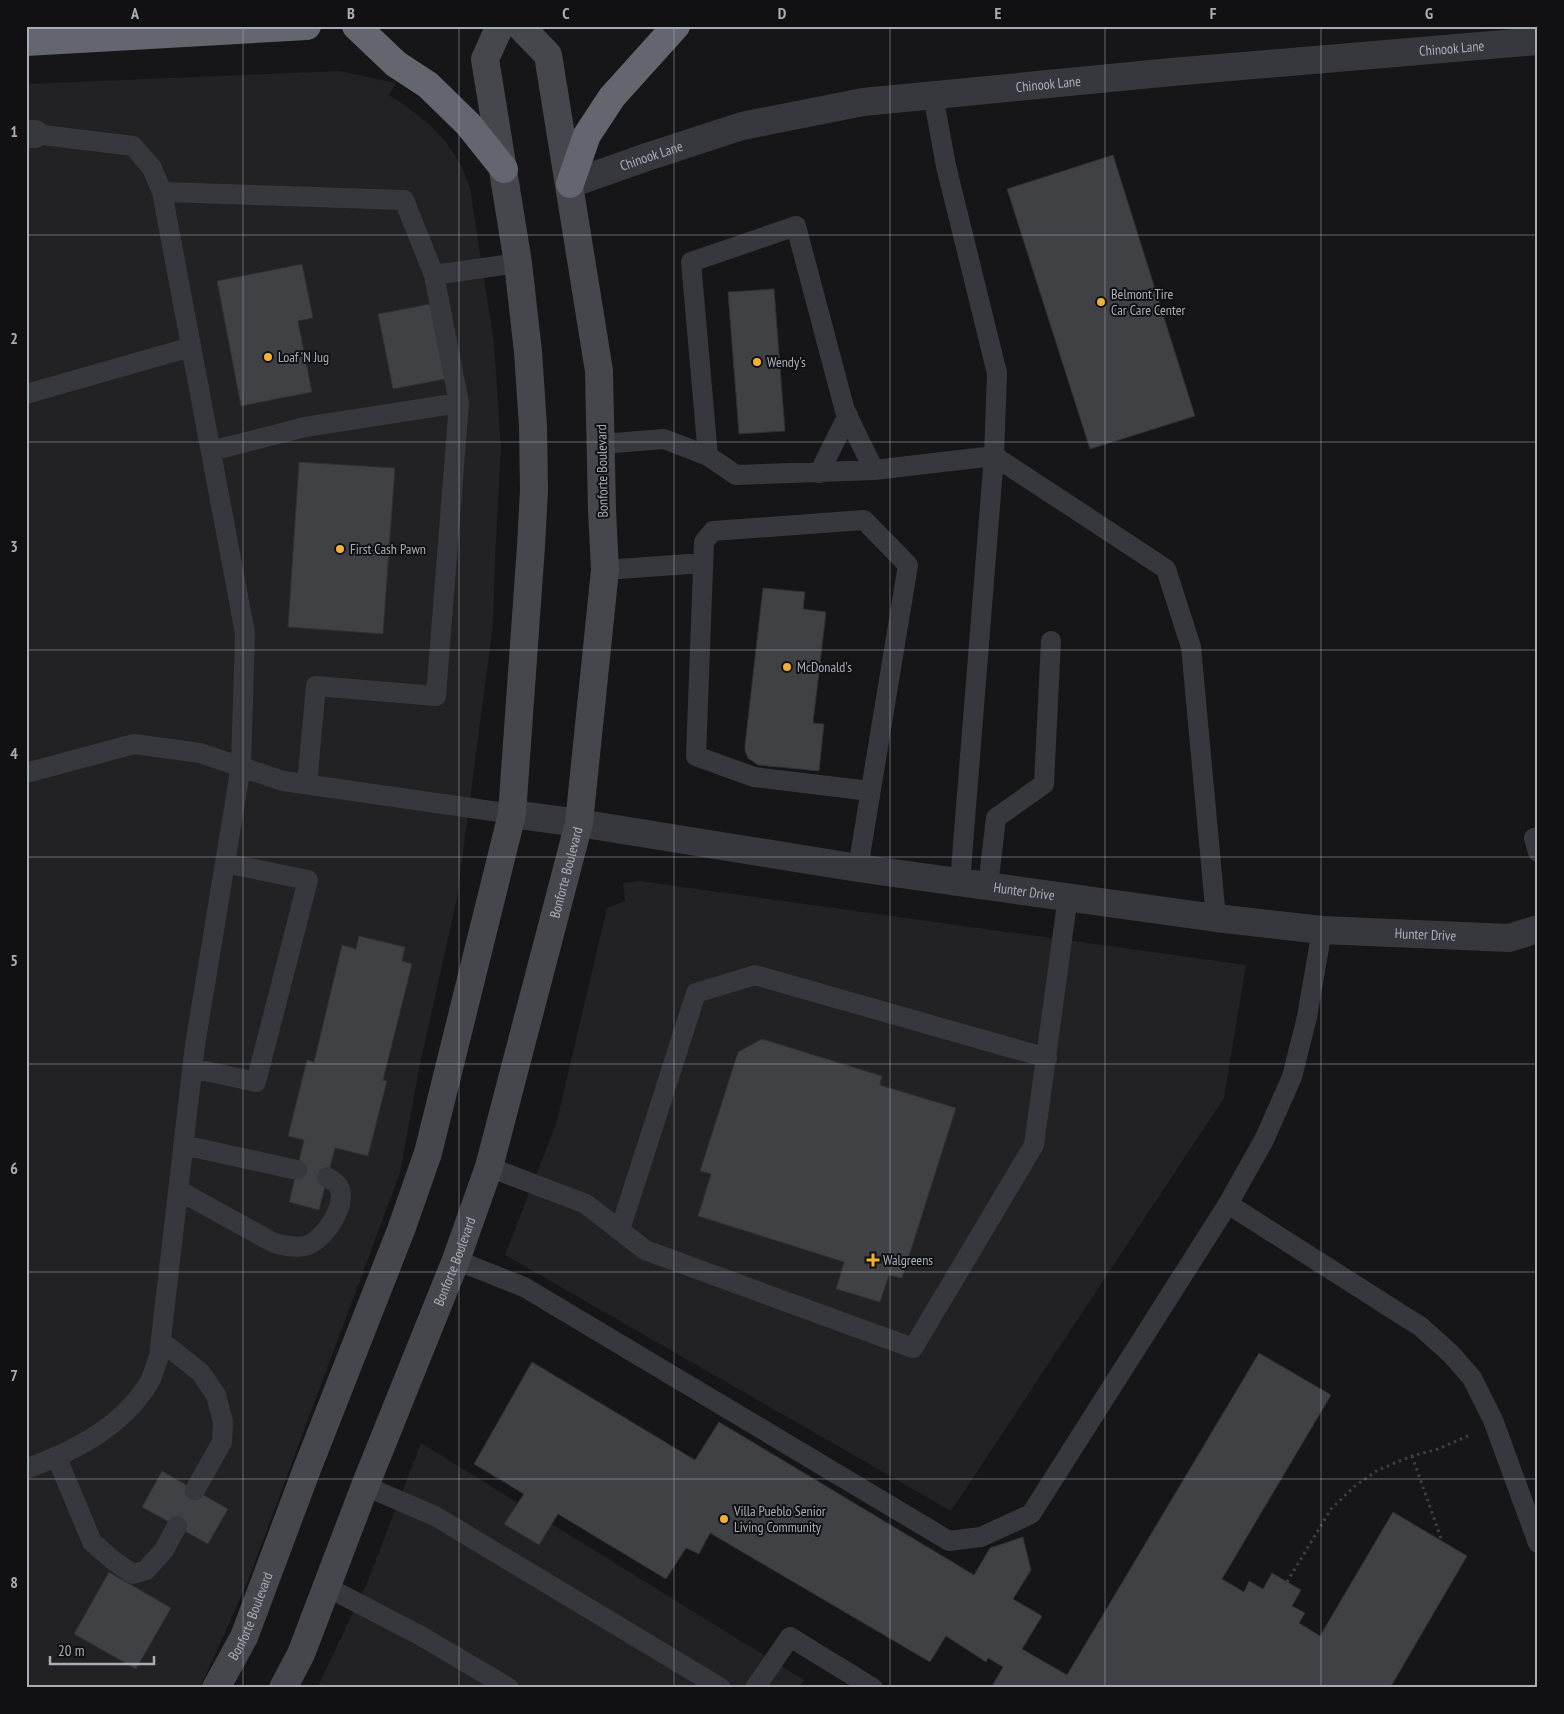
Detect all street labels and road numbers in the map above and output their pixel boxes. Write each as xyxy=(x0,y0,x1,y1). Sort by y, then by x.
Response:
street label: Chinook Lane xyxy=(1418,37,1485,60)
street label: Chinook Lane xyxy=(1015,72,1082,96)
street label: Chinook Lane xyxy=(617,137,685,175)
street label: Bonforte Boulevard xyxy=(592,424,612,518)
street label: Bonforte Boulevard xyxy=(546,825,587,920)
street label: Hunter Drive xyxy=(992,878,1056,904)
street label: Hunter Drive xyxy=(1394,924,1457,945)
street label: Bonforte Boulevard xyxy=(429,1215,480,1309)
street label: Bonforte Boulevard xyxy=(224,1570,277,1663)

